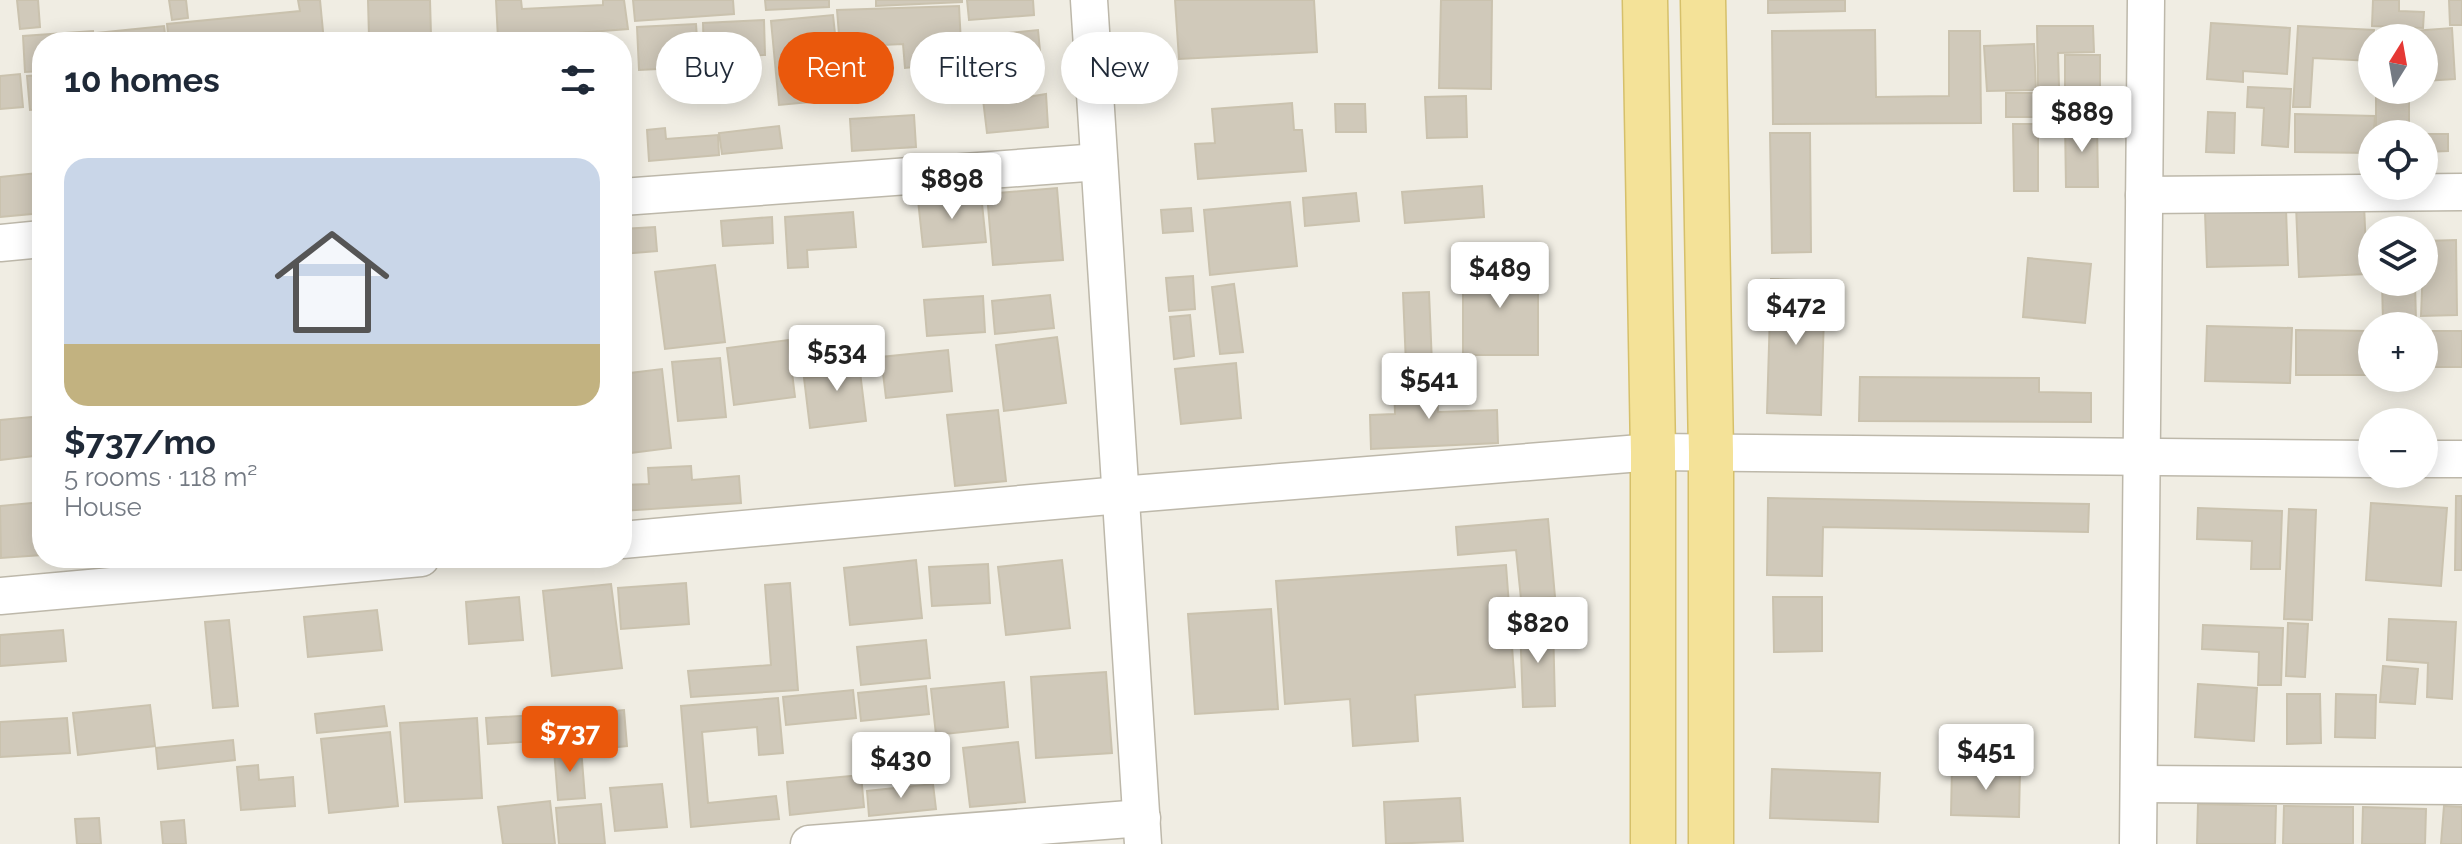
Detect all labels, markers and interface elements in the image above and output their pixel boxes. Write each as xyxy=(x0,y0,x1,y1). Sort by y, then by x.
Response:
north arrow xyxy=(2358,24,2438,104)
map controls xyxy=(2358,24,2438,488)
chip: Buy xyxy=(656,32,762,104)
chip: Rent xyxy=(778,32,894,104)
chip: Filters xyxy=(910,32,1045,104)
chip: New xyxy=(1061,32,1178,104)
icon: filters xyxy=(556,58,600,102)
text: 10 homes xyxy=(64,60,220,100)
pin: $889 xyxy=(2035,86,2129,154)
text: $889 xyxy=(2050,97,2114,127)
button: locate xyxy=(2358,120,2438,200)
pin: $898 xyxy=(905,153,999,221)
text: $898 xyxy=(920,164,984,194)
icon: home xyxy=(260,210,404,354)
button: layers xyxy=(2358,216,2438,296)
pin: $489 xyxy=(1453,242,1547,310)
text: $489 xyxy=(1469,253,1531,283)
pin: $472 xyxy=(1749,279,1843,347)
text: $472 xyxy=(1766,290,1826,320)
button: + xyxy=(2358,312,2438,392)
pin: $534 xyxy=(790,325,884,393)
text: $534 xyxy=(807,336,867,366)
pin: $541 xyxy=(1382,353,1476,421)
text: $541 xyxy=(1400,364,1458,394)
button: − xyxy=(2358,408,2438,488)
text: $737/mo xyxy=(64,422,216,462)
text: 5 rooms · 118 m² xyxy=(64,462,257,492)
text: House xyxy=(64,492,142,522)
pin: $820 xyxy=(1491,597,1585,665)
text: $820 xyxy=(1507,608,1569,638)
pin: $737 xyxy=(523,706,617,774)
text: $737 xyxy=(540,717,600,747)
pin: $451 xyxy=(1939,724,2033,792)
pin: $430 xyxy=(854,732,948,800)
text: $451 xyxy=(1957,735,2015,765)
text: $430 xyxy=(870,743,932,773)

